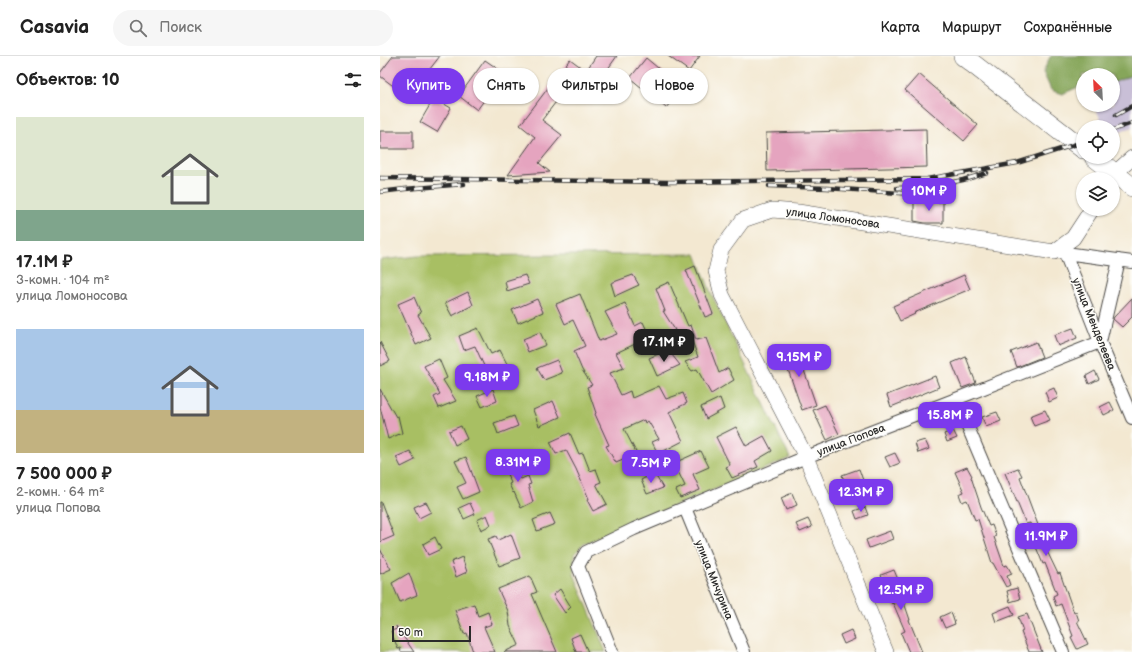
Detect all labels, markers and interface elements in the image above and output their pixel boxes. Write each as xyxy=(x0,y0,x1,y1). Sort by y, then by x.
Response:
search box xyxy=(113,10,393,46)
text: Casavia xyxy=(20,16,89,39)
icon: search xyxy=(127,17,149,39)
text: Поиск xyxy=(159,18,202,37)
text: Карта xyxy=(881,19,920,36)
text: Маршрут xyxy=(942,19,1002,36)
text: Сохранённые xyxy=(1024,19,1112,36)
chip: Купить xyxy=(392,68,465,104)
chip: Снять xyxy=(473,68,539,104)
chip: Фильтры xyxy=(547,68,632,104)
chip: Новое xyxy=(640,68,708,104)
north arrow xyxy=(1076,68,1120,112)
map controls xyxy=(1076,68,1120,216)
icon: filters xyxy=(342,69,364,91)
text: Объектов: 10 xyxy=(16,70,119,90)
button: locate xyxy=(1076,120,1120,164)
icon: home xyxy=(154,143,226,215)
button: layers xyxy=(1076,172,1120,216)
pin: 10M ₽ xyxy=(901,178,957,212)
text: 10M ₽ xyxy=(911,183,947,199)
street label: улица Ломоносова xyxy=(785,205,881,231)
text: 17.1M ₽ xyxy=(16,252,73,272)
text: 3-комн. · 104 m² xyxy=(16,272,110,288)
street label: улица Менделеева xyxy=(1070,276,1119,373)
text: улица Ломоносова xyxy=(16,288,128,304)
pin: 17.1M ₽ xyxy=(627,329,701,363)
text: 17.1M ₽ xyxy=(642,334,686,350)
pin: 9.15M ₽ xyxy=(762,344,836,378)
text: 9.15M ₽ xyxy=(776,349,822,365)
icon: home xyxy=(154,355,226,427)
pin: 9.18M ₽ xyxy=(450,364,524,398)
text: 9.18M ₽ xyxy=(464,369,510,385)
pin: 15.8M ₽ xyxy=(913,402,987,436)
text: 15.8M ₽ xyxy=(927,407,973,423)
street label: улица Попова xyxy=(815,421,887,459)
pin: 8.31M ₽ xyxy=(481,449,555,483)
pin: 7.5M ₽ xyxy=(618,450,684,484)
text: 8.31M ₽ xyxy=(495,454,541,470)
text: 7.5M ₽ xyxy=(631,455,671,471)
text: 7 500 000 ₽ xyxy=(16,464,112,484)
pin: 12.3M ₽ xyxy=(824,479,898,513)
text: 2-комн. · 64 m² xyxy=(16,484,105,500)
text: 12.3M ₽ xyxy=(838,484,884,500)
text: улица Попова xyxy=(16,500,101,516)
pin: 11.9M ₽ xyxy=(1009,523,1083,557)
text: 11.9M ₽ xyxy=(1024,528,1068,544)
street label: улица Мичурина xyxy=(692,538,736,622)
pin: 12.5M ₽ xyxy=(864,577,938,611)
text: 12.5M ₽ xyxy=(878,582,924,598)
scale bar xyxy=(392,624,471,643)
text: 50 m xyxy=(398,626,423,639)

